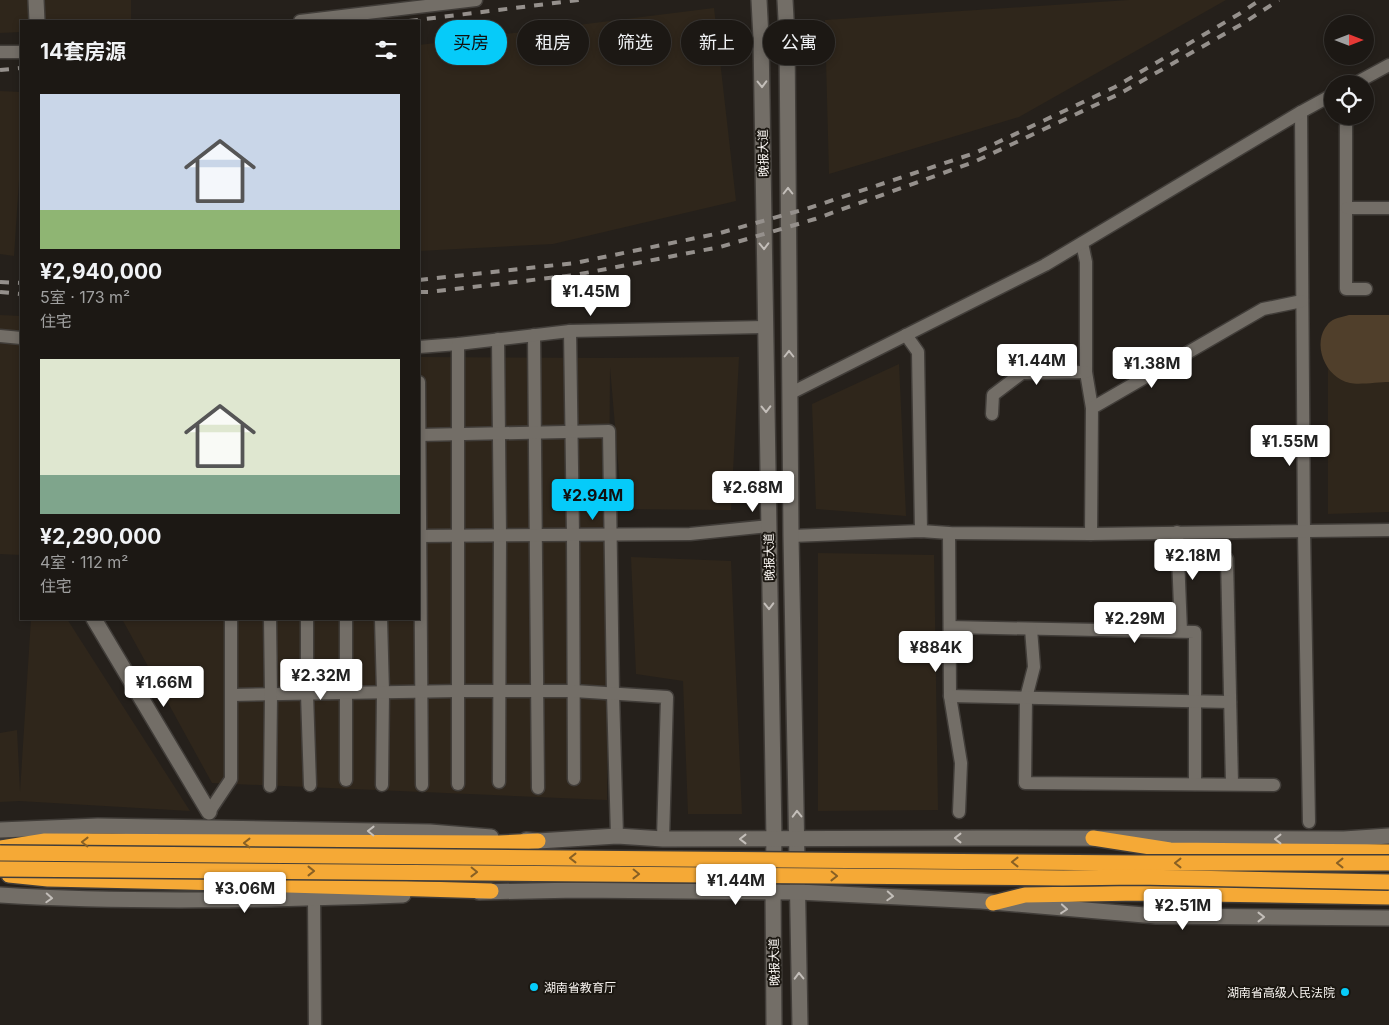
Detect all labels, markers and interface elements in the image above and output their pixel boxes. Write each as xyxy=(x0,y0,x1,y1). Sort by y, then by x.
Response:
north arrow xyxy=(1324,15,1374,65)
map controls xyxy=(1324,15,1374,125)
chip: 买房 xyxy=(435,20,507,65)
chip: 租房 xyxy=(517,20,589,65)
chip: 筛选 xyxy=(599,20,671,65)
chip: 新上 xyxy=(681,20,753,65)
chip: 公寓 xyxy=(763,20,835,65)
icon: filters xyxy=(372,36,400,64)
text: 14套房源 xyxy=(40,39,126,64)
button: locate xyxy=(1324,75,1374,125)
one-way arrow xyxy=(757,80,767,88)
icon: home xyxy=(175,126,265,216)
street label: 晚报大道 xyxy=(755,129,771,177)
one-way arrow xyxy=(783,187,793,195)
one-way arrow xyxy=(759,242,769,250)
text: ¥2,940,000 xyxy=(40,259,162,284)
pin: ¥1.45M xyxy=(550,274,632,317)
text: ¥1.45M xyxy=(562,281,620,301)
text: 5室 · 173 m² xyxy=(40,287,130,307)
text: 住宅 xyxy=(40,311,72,331)
pin: ¥1.44M xyxy=(996,344,1078,386)
pin: ¥1.38M xyxy=(1111,346,1193,389)
one-way arrow xyxy=(784,350,794,358)
text: ¥1.44M xyxy=(1008,350,1066,370)
text: ¥1.38M xyxy=(1124,353,1180,373)
icon: home xyxy=(175,391,265,481)
one-way arrow xyxy=(761,405,771,413)
pin: ¥1.55M xyxy=(1249,424,1331,467)
text: ¥1.55M xyxy=(1262,431,1318,451)
pin: ¥2.68M xyxy=(712,470,794,513)
text: ¥2.68M xyxy=(723,477,783,497)
pin: ¥2.94M xyxy=(552,478,634,521)
text: ¥2.94M xyxy=(563,485,623,505)
text: ¥2,290,000 xyxy=(40,524,162,549)
street label: 晚报大道 xyxy=(761,533,777,581)
pin: ¥2.18M xyxy=(1152,538,1234,581)
text: ¥2.18M xyxy=(1165,545,1221,565)
text: 4室 · 112 m² xyxy=(40,552,128,572)
text: 住宅 xyxy=(40,576,72,596)
one-way arrow xyxy=(764,602,775,610)
pin: ¥2.29M xyxy=(1094,602,1176,644)
text: ¥2.29M xyxy=(1105,608,1165,628)
pin: ¥884K xyxy=(901,630,971,673)
text: ¥884K xyxy=(910,637,962,657)
pin: ¥2.32M xyxy=(280,658,362,701)
text: ¥2.32M xyxy=(291,665,351,685)
pin: ¥1.66M xyxy=(123,666,205,708)
text: ¥1.66M xyxy=(136,672,192,692)
one-way arrow xyxy=(792,810,802,818)
one-way arrow xyxy=(366,826,374,836)
one-way arrow xyxy=(953,833,961,843)
one-way arrow xyxy=(738,834,746,844)
one-way arrow xyxy=(1273,834,1281,844)
one-way arrow xyxy=(81,837,88,847)
one-way arrow xyxy=(243,838,251,848)
one-way arrow xyxy=(569,853,576,863)
one-way arrow xyxy=(1011,857,1019,867)
one-way arrow xyxy=(1174,858,1182,868)
one-way arrow xyxy=(1336,858,1344,868)
pin: ¥1.44M xyxy=(695,864,777,906)
one-way arrow xyxy=(308,866,315,876)
one-way arrow xyxy=(470,867,478,877)
one-way arrow xyxy=(632,869,640,879)
text: ¥1.44M xyxy=(707,870,765,890)
one-way arrow xyxy=(830,871,838,881)
pin: ¥3.06M xyxy=(204,872,286,914)
text: ¥3.06M xyxy=(215,878,275,898)
pin: ¥2.51M xyxy=(1142,888,1224,931)
one-way arrow xyxy=(886,891,894,902)
one-way arrow xyxy=(45,892,53,903)
text: ¥2.51M xyxy=(1155,895,1211,915)
one-way arrow xyxy=(1060,903,1068,914)
one-way arrow xyxy=(1258,912,1266,922)
street label: 晚报大道 xyxy=(766,938,782,986)
one-way arrow xyxy=(794,972,805,980)
place label: 湖南省教育厅 xyxy=(544,980,616,995)
marker: 湖南省教育厅 xyxy=(528,981,540,993)
place label: 湖南省高级人民法院 xyxy=(1227,985,1335,1000)
marker: 湖南省高级人民法院 xyxy=(1339,986,1351,998)

